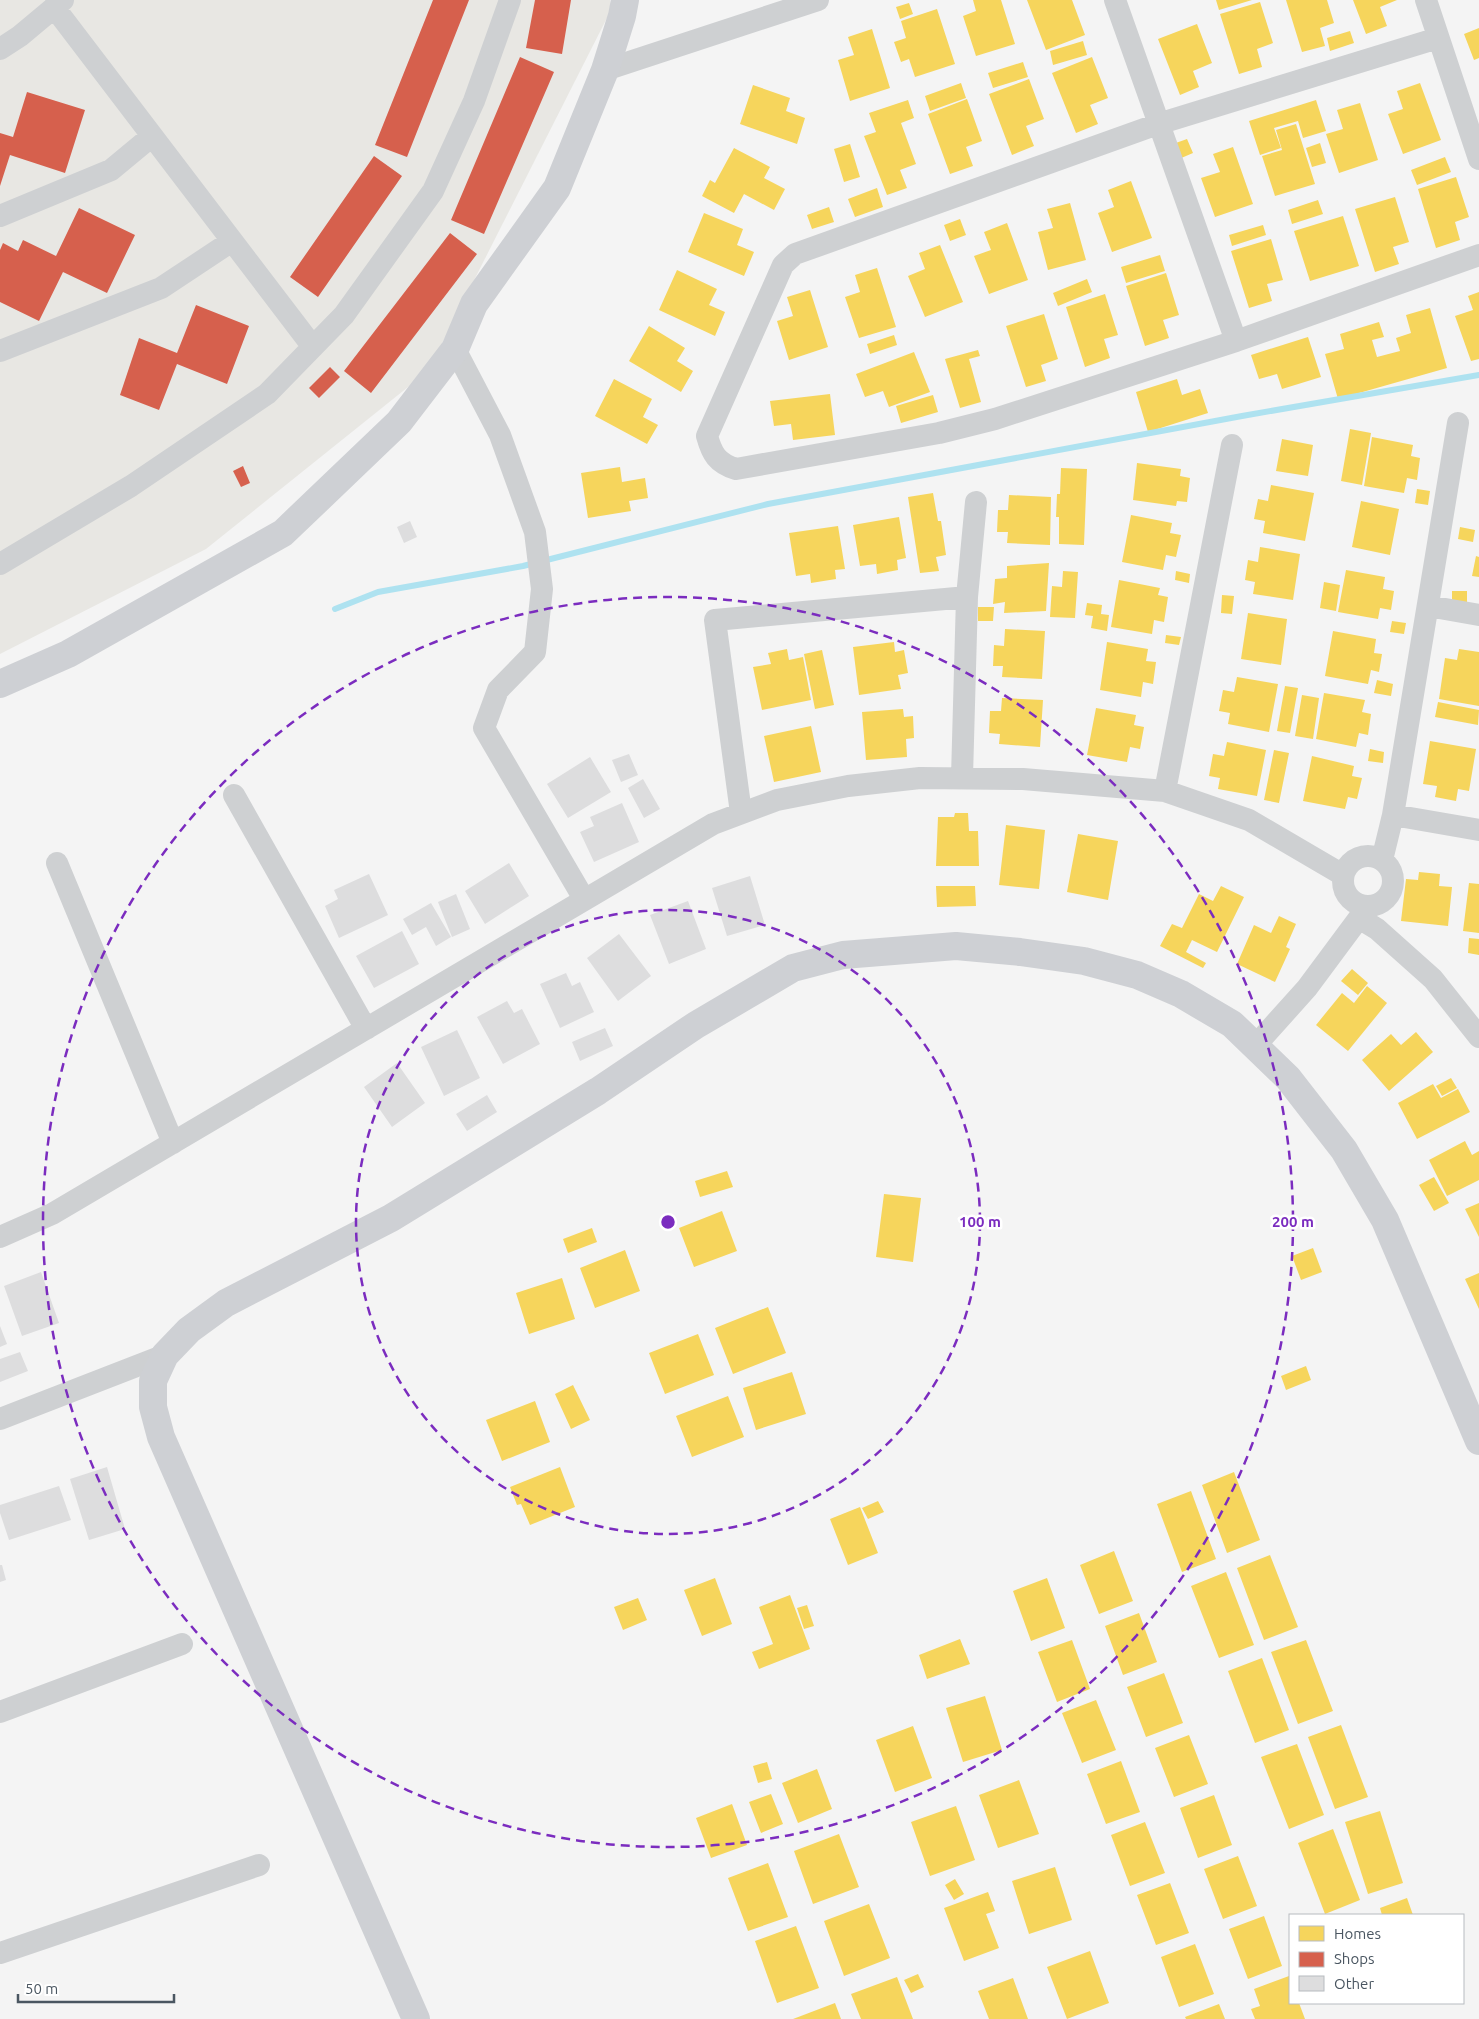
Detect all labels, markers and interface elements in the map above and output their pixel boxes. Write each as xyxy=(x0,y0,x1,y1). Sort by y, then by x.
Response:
centre of rings xyxy=(659,1213,677,1231)
text: 100 m xyxy=(959,1213,1001,1230)
text: 200 m xyxy=(1272,1213,1314,1230)
legend xyxy=(1289,1914,1464,2004)
text: Homes xyxy=(1334,1925,1381,1942)
text: Shops xyxy=(1334,1950,1375,1967)
scale bar xyxy=(18,1972,174,2004)
text: Other xyxy=(1334,1975,1374,1992)
text: 50 m xyxy=(25,1980,58,1997)

